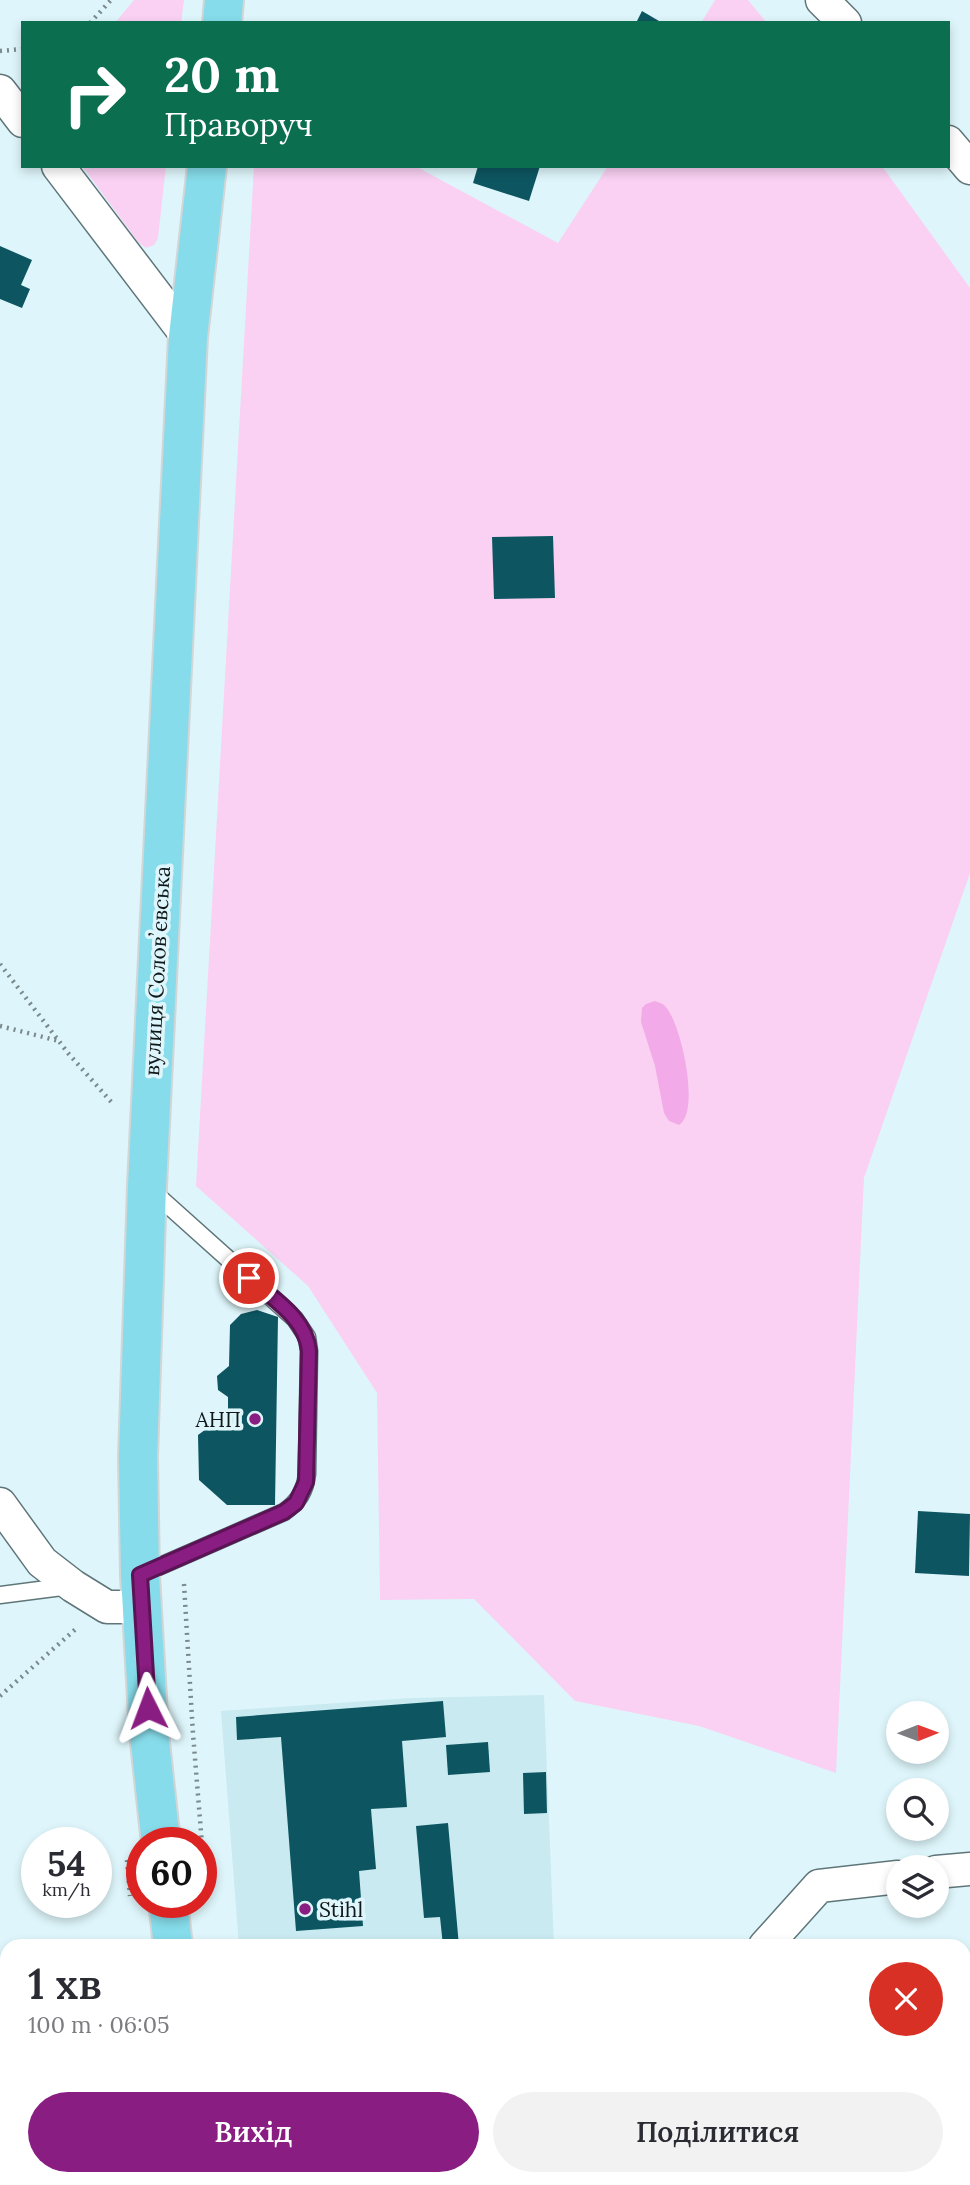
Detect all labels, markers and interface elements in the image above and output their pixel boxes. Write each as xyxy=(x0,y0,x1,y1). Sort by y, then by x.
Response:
text: 20 m xyxy=(164,43,279,105)
icon: right xyxy=(49,49,140,140)
text: Праворуч xyxy=(164,104,313,145)
street label: вулиця Соловʼєвська xyxy=(138,865,176,1077)
pin xyxy=(219,1248,279,1308)
icon: arrive xyxy=(230,1259,268,1297)
place label: АНП xyxy=(194,1406,241,1433)
marker: АНП xyxy=(247,1411,263,1427)
position arrow xyxy=(111,1671,185,1745)
north arrow xyxy=(886,1701,948,1764)
map controls xyxy=(886,1701,949,1918)
button: search xyxy=(886,1778,949,1841)
speed limit sign: 60 xyxy=(126,1827,217,1918)
text: 54 xyxy=(47,1841,86,1886)
button: layers xyxy=(886,1855,949,1918)
text: km/h xyxy=(42,1878,91,1901)
place label: Stihl xyxy=(319,1896,363,1923)
marker: Stihl xyxy=(297,1901,313,1917)
text: 1 хв xyxy=(28,1957,102,2011)
button: close xyxy=(869,1962,943,2036)
text: 100 m · 06:05 xyxy=(28,2010,170,2039)
button: Вихід xyxy=(28,2092,479,2172)
button: Поділитися xyxy=(493,2092,943,2172)

